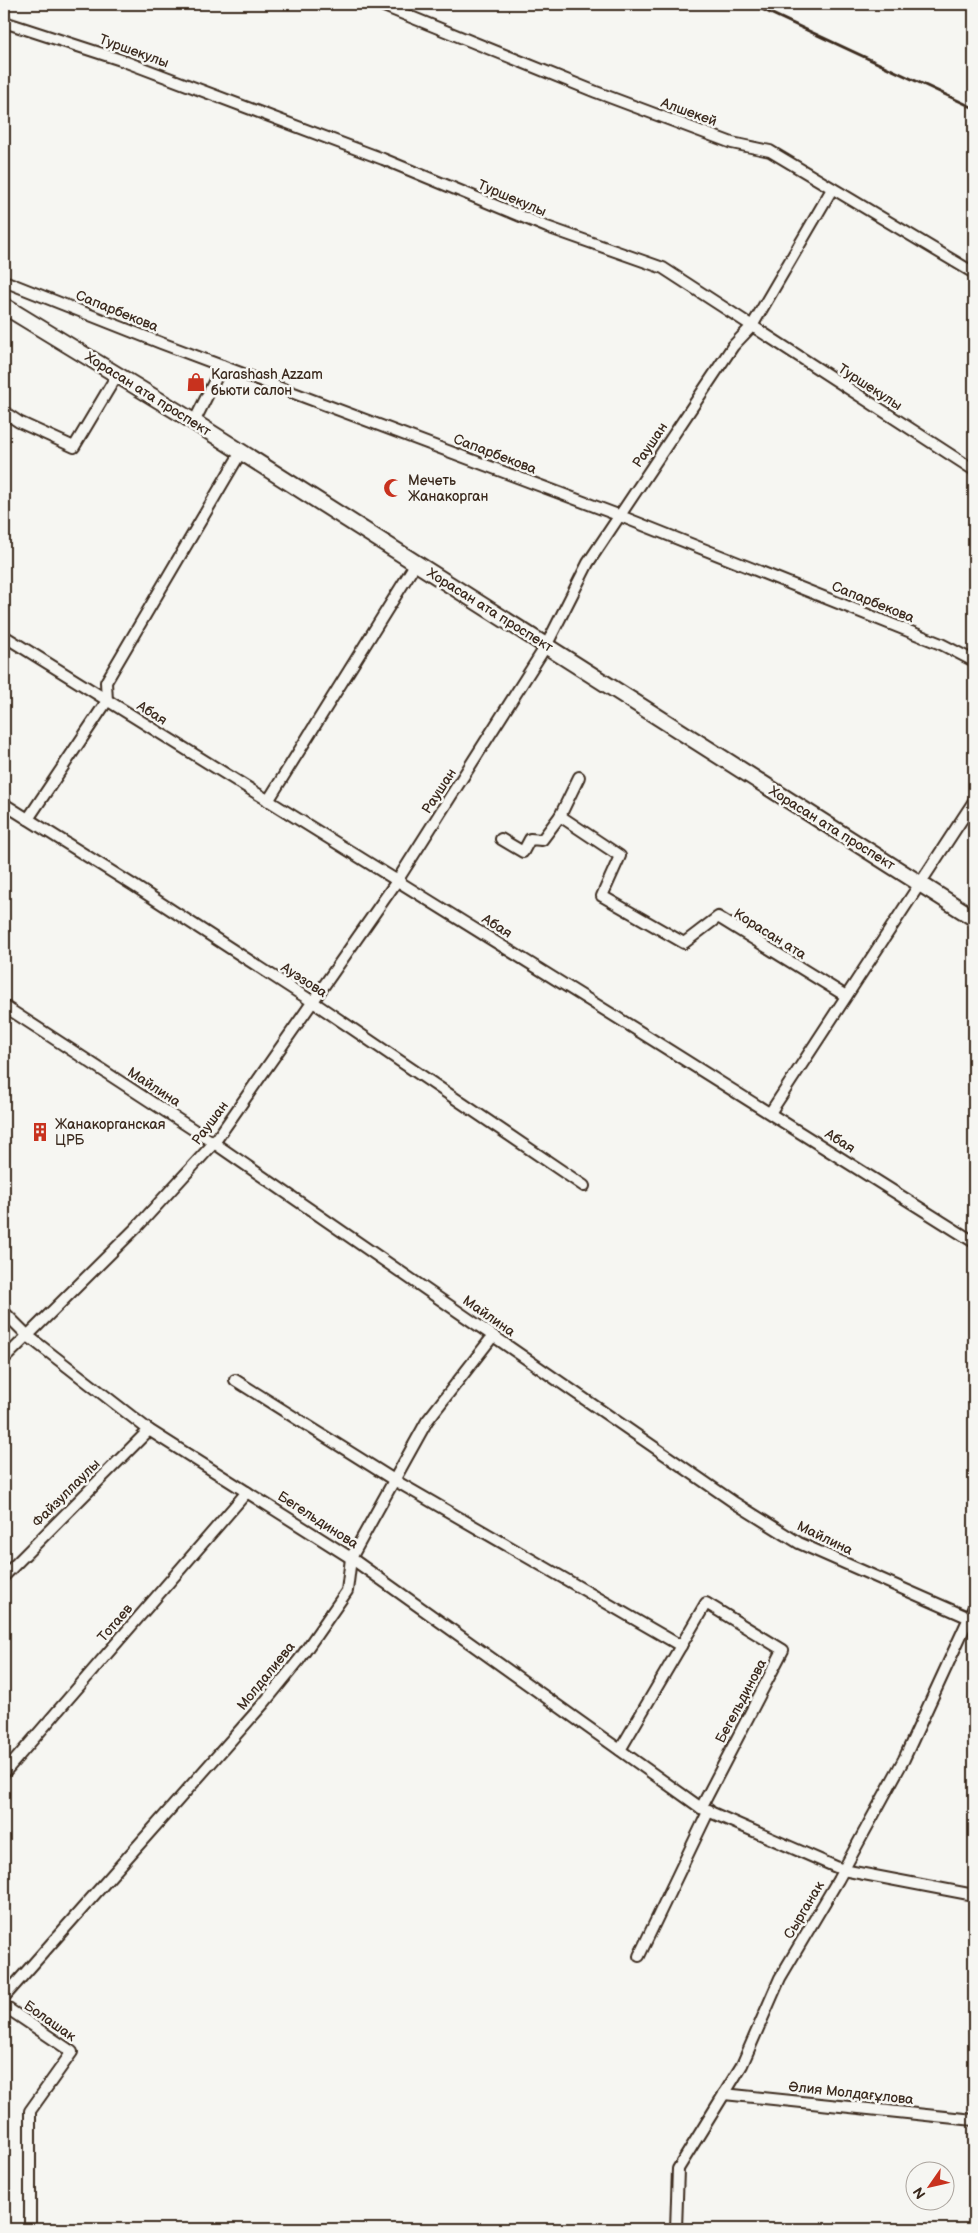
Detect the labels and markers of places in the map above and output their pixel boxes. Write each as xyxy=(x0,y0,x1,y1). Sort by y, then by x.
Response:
place label: Karashash Azzam бьюти салон xyxy=(211,366,323,399)
shop icon: Karashash Azzam бьюти салон xyxy=(185,371,207,393)
place label: Мечеть Жанакорган xyxy=(408,472,488,505)
mosque icon: Мечеть Жанакорган xyxy=(382,477,404,499)
place label: Жанакорганская ЦРБ xyxy=(55,1116,166,1149)
building icon: Жанакорганская ЦРБ xyxy=(29,1121,51,1143)

